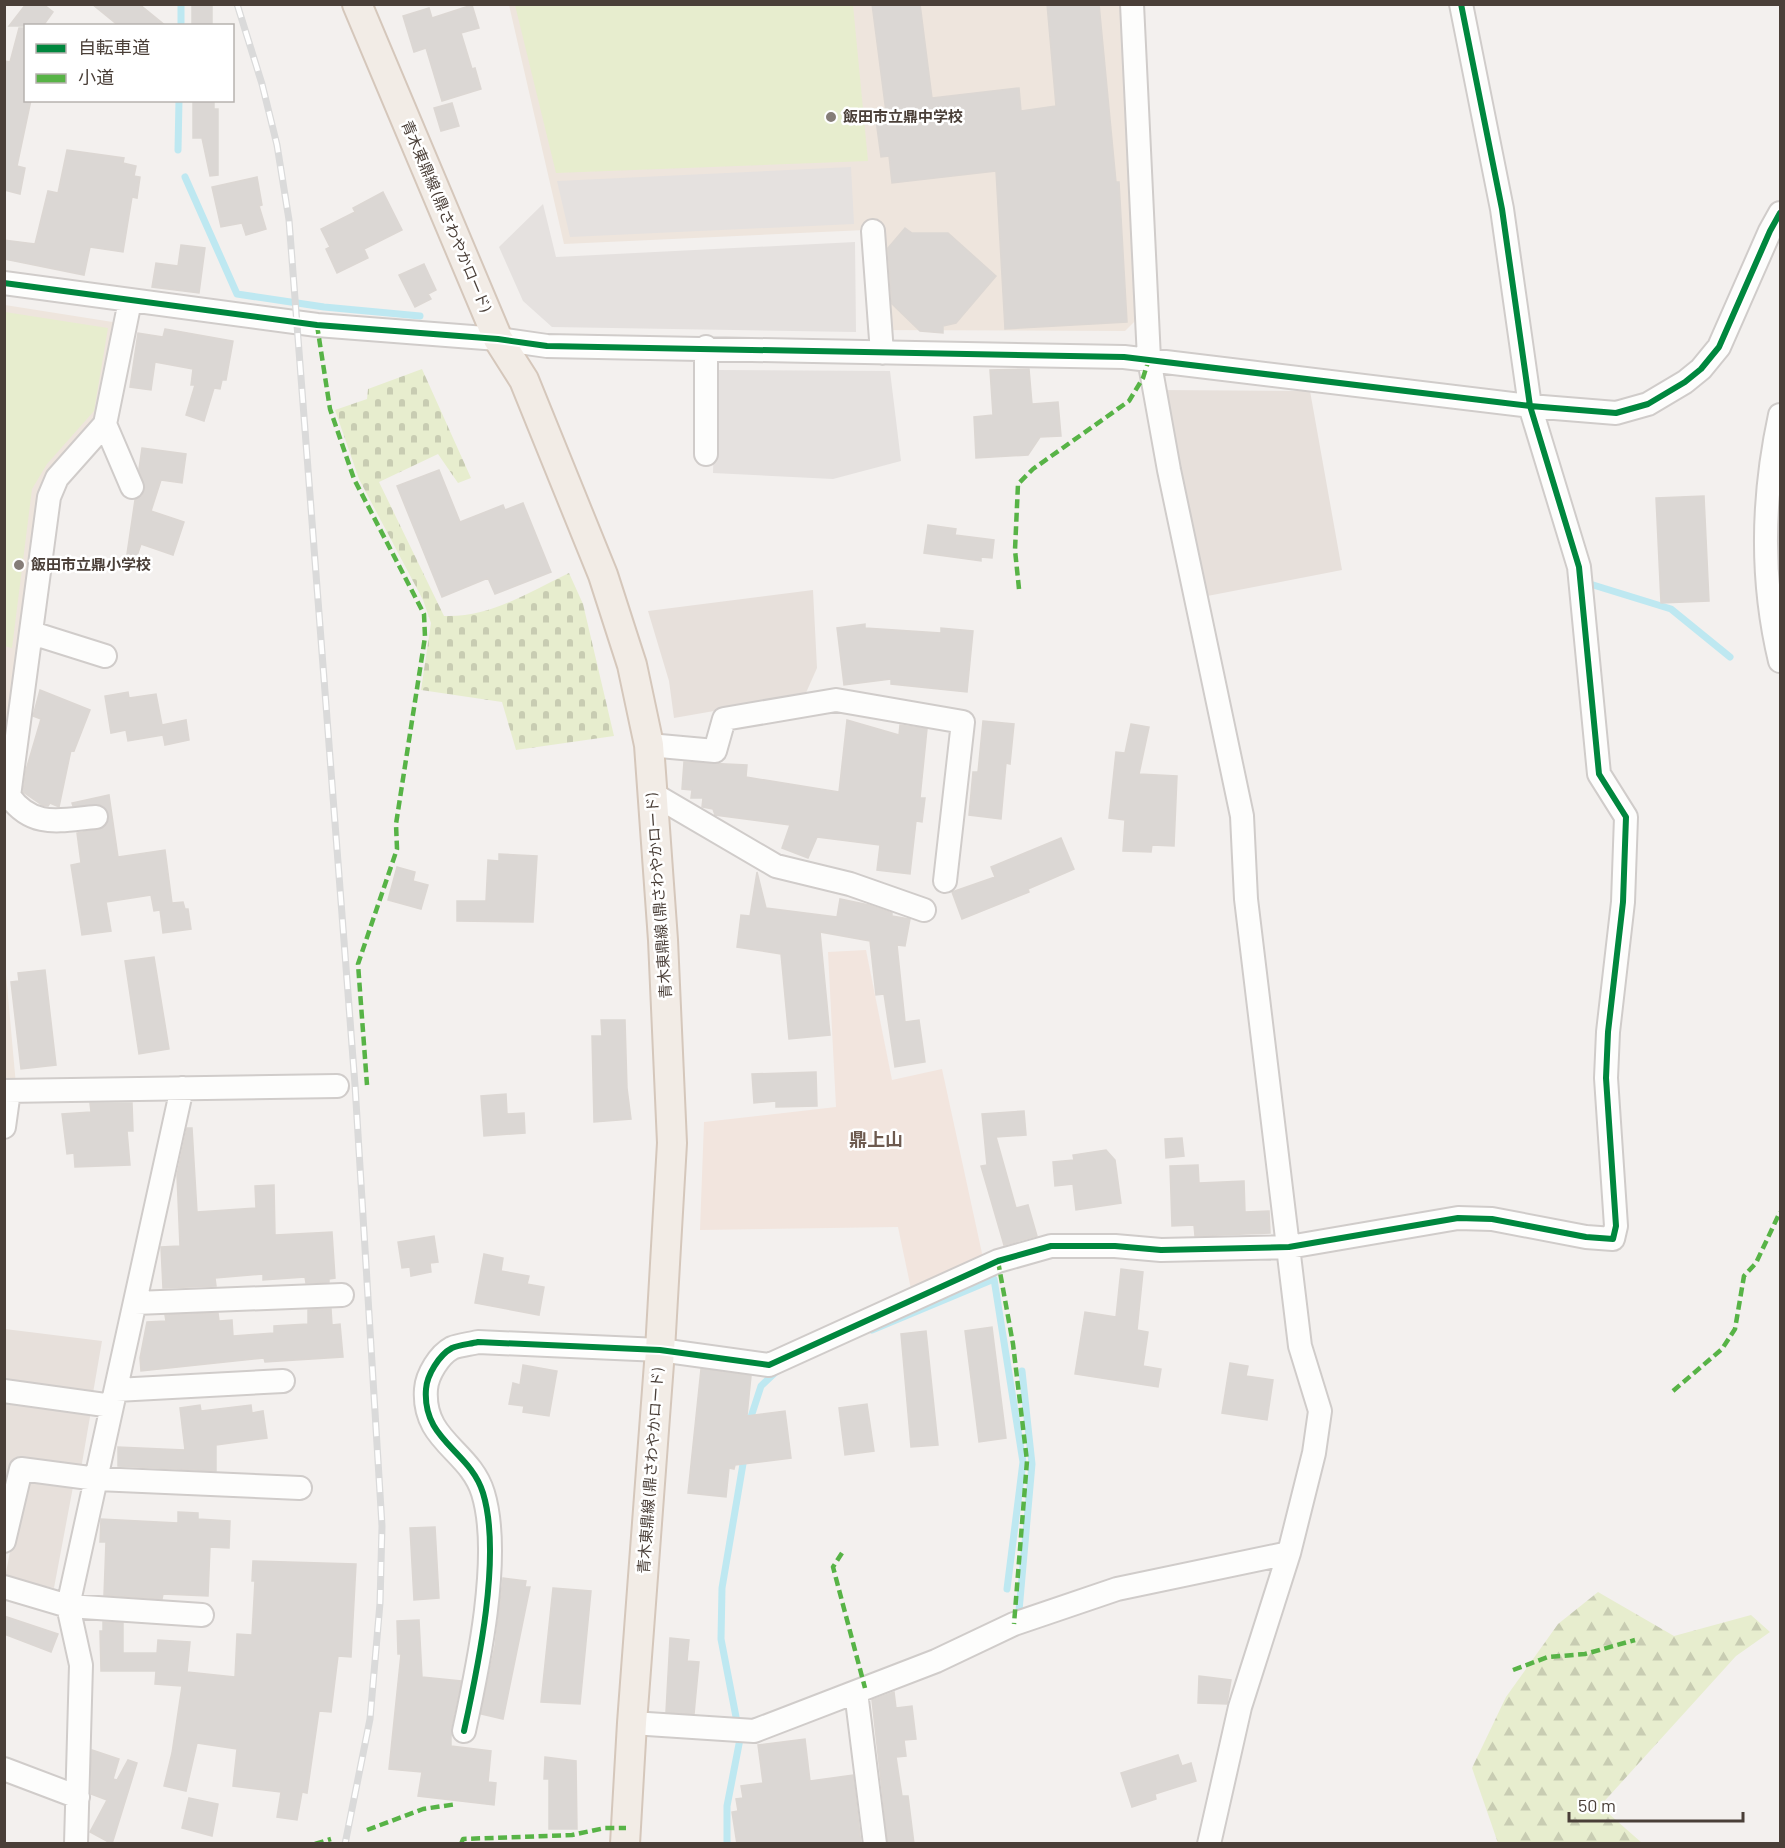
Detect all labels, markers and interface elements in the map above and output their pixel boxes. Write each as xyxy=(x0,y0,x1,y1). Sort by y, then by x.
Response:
legend xyxy=(24,24,234,102)
text: 自転車道 xyxy=(78,36,150,58)
text: 小道 xyxy=(78,66,114,88)
place label: 飯田市立鼎中学校 xyxy=(843,107,963,125)
marker: 飯田市立鼎中学校 xyxy=(824,110,838,124)
street label: 青木東鼎線 (鼎さわやかロード) xyxy=(398,117,495,314)
place label: 飯田市立鼎小学校 xyxy=(31,555,151,573)
marker: 飯田市立鼎小学校 xyxy=(12,558,26,572)
street label: 青木東鼎線 (鼎さわやかロード) xyxy=(642,793,674,999)
district label: 鼎上山 xyxy=(849,1128,903,1150)
street label: 青木東鼎線 (鼎さわやかロード) xyxy=(634,1368,666,1574)
scale bar xyxy=(1569,1785,1743,1823)
text: 50 m xyxy=(1578,1794,1616,1816)

